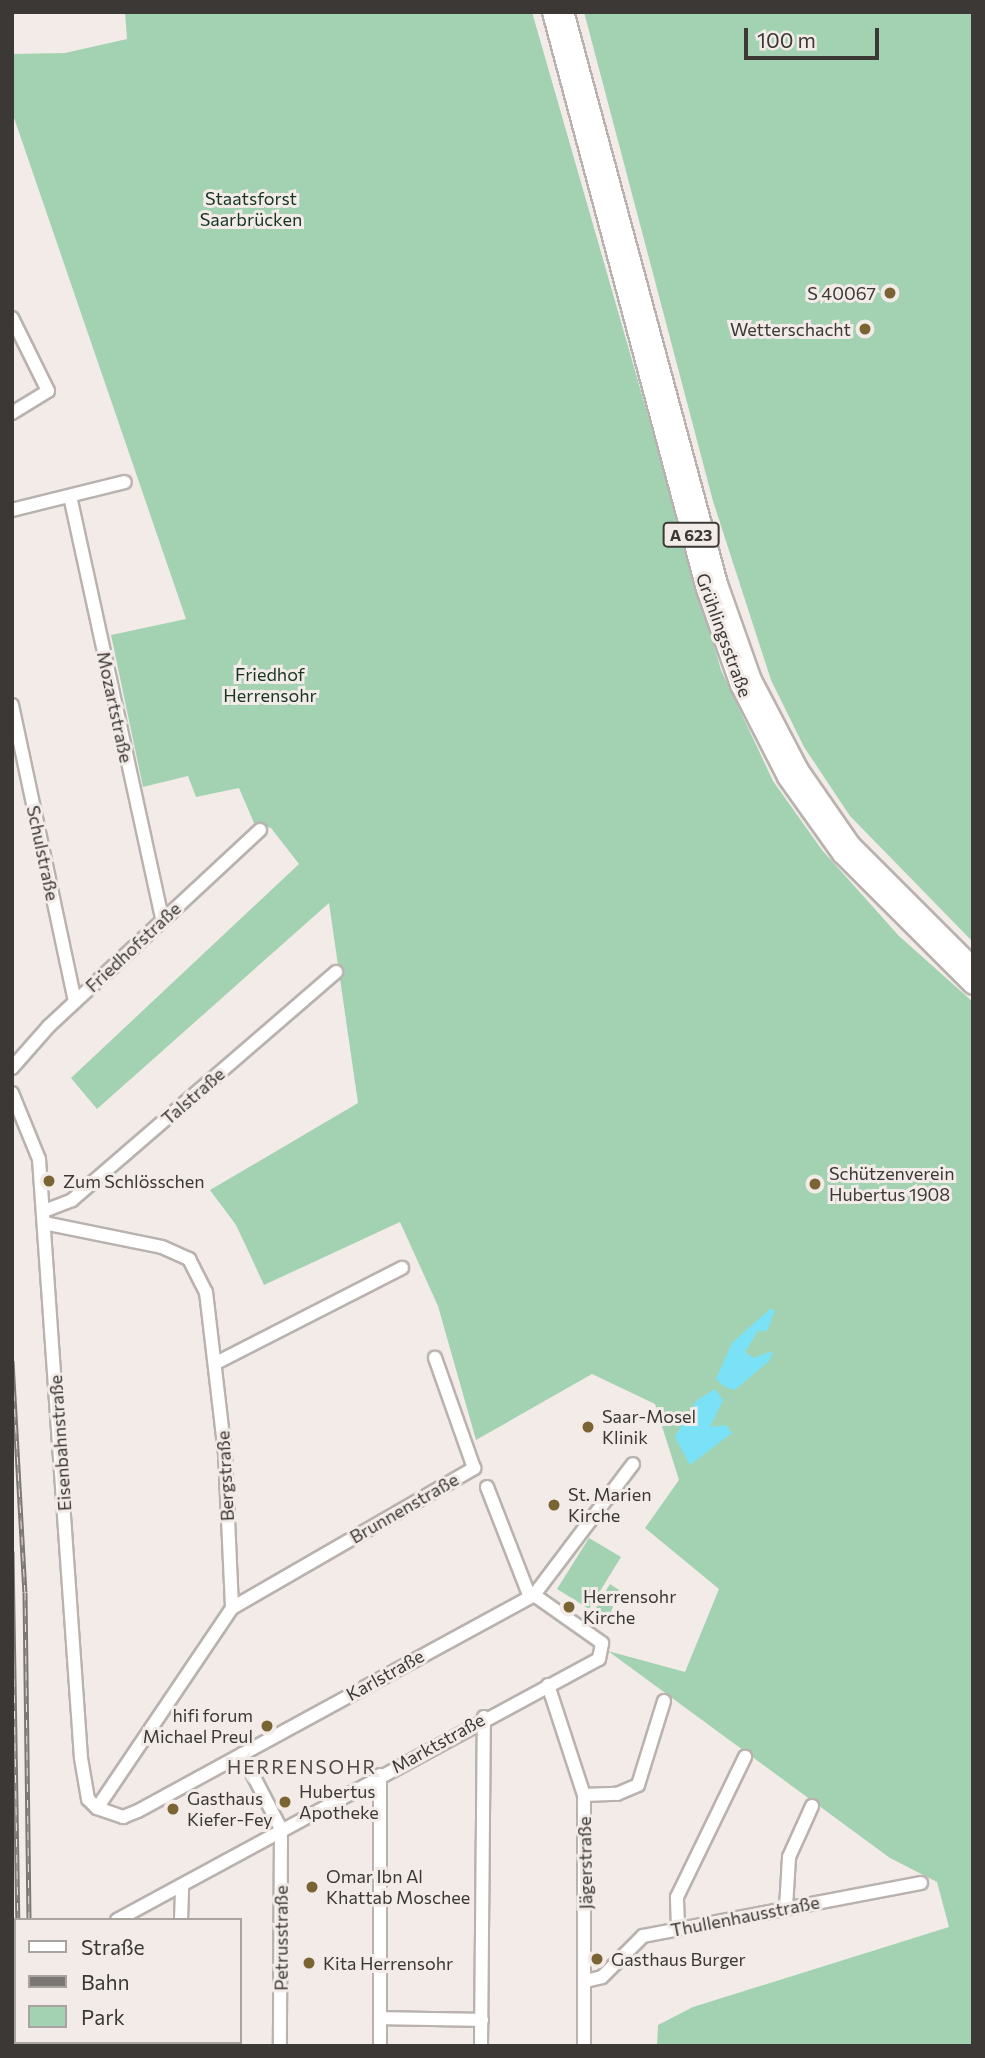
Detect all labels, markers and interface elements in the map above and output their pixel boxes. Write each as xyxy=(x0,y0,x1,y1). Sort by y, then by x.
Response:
scale bar xyxy=(747,14,882,58)
text: 100 m xyxy=(757,27,816,52)
park label: Staatsforst Saarbrücken xyxy=(200,188,302,230)
place label: S 40067 xyxy=(807,282,876,304)
marker: S 40067 xyxy=(882,285,898,301)
place label: Wetterschacht xyxy=(730,318,851,340)
marker: Wetterschacht xyxy=(857,321,873,337)
road number: A 623 xyxy=(661,522,721,548)
street label: Grühlingsstraße xyxy=(692,570,756,700)
street label: Mozartstraße xyxy=(93,649,137,765)
park label: Friedhof Herrensohr xyxy=(223,664,317,706)
street label: Schulstraße xyxy=(22,803,64,903)
street label: Friedhofstraße xyxy=(81,898,185,996)
street label: Talstraße xyxy=(157,1063,229,1129)
place label: Schützenverein Hubertus 1908 xyxy=(829,1163,954,1206)
place label: Zum Schlösschen xyxy=(63,1170,205,1192)
marker: Zum Schlösschen xyxy=(41,1173,57,1189)
marker: Schützenverein Hubertus 1908 xyxy=(807,1176,823,1192)
street label: Eisenbahnstraße xyxy=(44,1374,76,1512)
place label: Saar-Mosel Klinik xyxy=(602,1406,696,1448)
marker: Saar-Mosel Klinik xyxy=(580,1419,596,1435)
street label: Bergstraße xyxy=(212,1430,238,1522)
street label: Brunnenstraße xyxy=(346,1468,462,1548)
place label: St. Marien Kirche xyxy=(568,1484,652,1526)
marker: St. Marien Kirche xyxy=(546,1497,562,1513)
place label: Herrensohr Kirche xyxy=(583,1586,676,1628)
marker: Herrensohr Kirche xyxy=(561,1599,577,1615)
street label: Karlstraße xyxy=(342,1645,428,1705)
place label: hifi forum Michael Preul xyxy=(143,1705,253,1748)
street label: Marktstraße xyxy=(388,1709,488,1777)
marker: hifi forum Michael Preul xyxy=(259,1718,275,1734)
district label: HERRENSOHR xyxy=(228,1756,376,1778)
place label: Hubertus Apotheke xyxy=(299,1781,379,1824)
place label: Gasthaus Kiefer-Fey xyxy=(187,1788,273,1830)
marker: Hubertus Apotheke xyxy=(277,1794,293,1810)
marker: Gasthaus Kiefer-Fey xyxy=(165,1801,181,1817)
street label: Jägerstraße xyxy=(573,1816,597,1910)
place label: Omar Ibn Al Khattab Moschee xyxy=(326,1866,470,1909)
marker: Omar Ibn Al Khattab Moschee xyxy=(304,1879,320,1895)
street label: Petrusstraße xyxy=(270,1885,292,1991)
street label: Thullenhausstraße xyxy=(669,1891,821,1941)
legend xyxy=(14,1918,242,2044)
text: Straße xyxy=(81,1934,145,1959)
place label: Gasthaus Burger xyxy=(611,1948,746,1970)
marker: Gasthaus Burger xyxy=(589,1951,605,1967)
place label: Kita Herrensohr xyxy=(323,1952,453,1974)
marker: Kita Herrensohr xyxy=(301,1955,317,1971)
text: Bahn xyxy=(81,1969,130,1994)
text: Park xyxy=(81,2004,125,2029)

